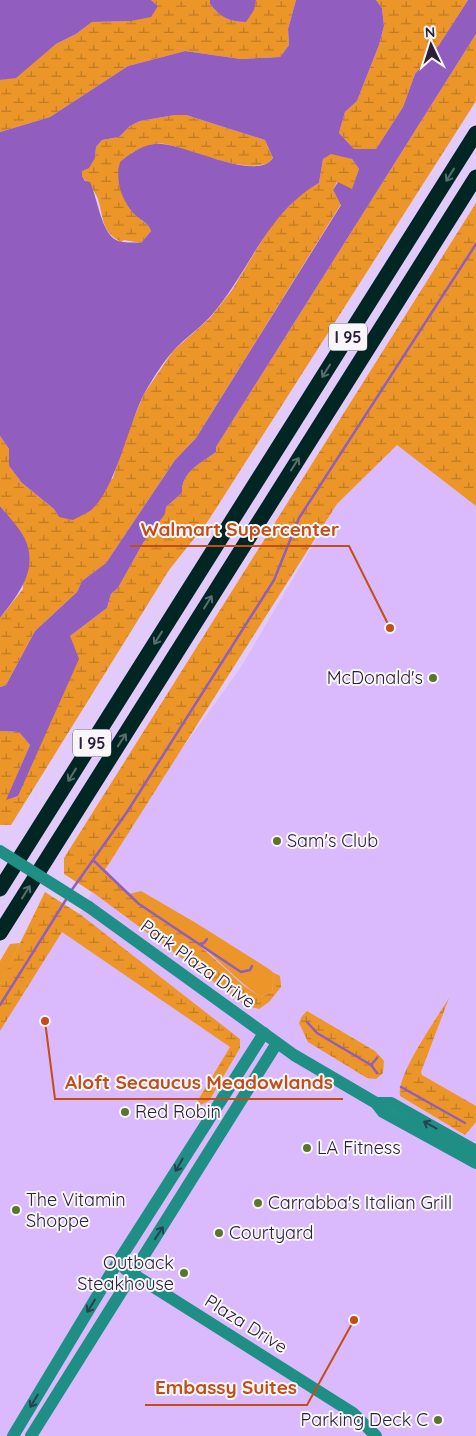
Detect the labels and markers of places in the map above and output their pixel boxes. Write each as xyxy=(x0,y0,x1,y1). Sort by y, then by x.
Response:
callout: Walmart Supercenter xyxy=(130,512,349,546)
place label: McDonald's xyxy=(327,666,423,689)
marker: McDonald's xyxy=(427,672,439,684)
place label: Sam's Club xyxy=(287,829,378,852)
marker: Sam's Club xyxy=(271,835,283,847)
callout: Aloft Secaucus Meadowlands xyxy=(55,1065,343,1099)
place label: Red Robin xyxy=(135,1100,221,1123)
marker: Red Robin xyxy=(119,1106,131,1118)
place label: LA Fitness xyxy=(317,1136,401,1159)
marker: LA Fitness xyxy=(301,1142,313,1154)
place label: The Vitamin Shoppe xyxy=(26,1188,126,1232)
place label: Carrabba's Italian Grill xyxy=(268,1191,452,1214)
marker: Carrabba's Italian Grill xyxy=(252,1197,264,1209)
marker: The Vitamin Shoppe xyxy=(10,1204,22,1216)
place label: Courtyard xyxy=(229,1221,313,1244)
marker: Courtyard xyxy=(213,1227,225,1239)
place label: Outback Steakhouse xyxy=(77,1251,174,1295)
marker: Outback Steakhouse xyxy=(178,1267,190,1279)
callout: Embassy Suites xyxy=(145,1371,307,1405)
place label: Parking Deck C xyxy=(301,1408,428,1431)
marker: Parking Deck C xyxy=(432,1414,444,1426)

